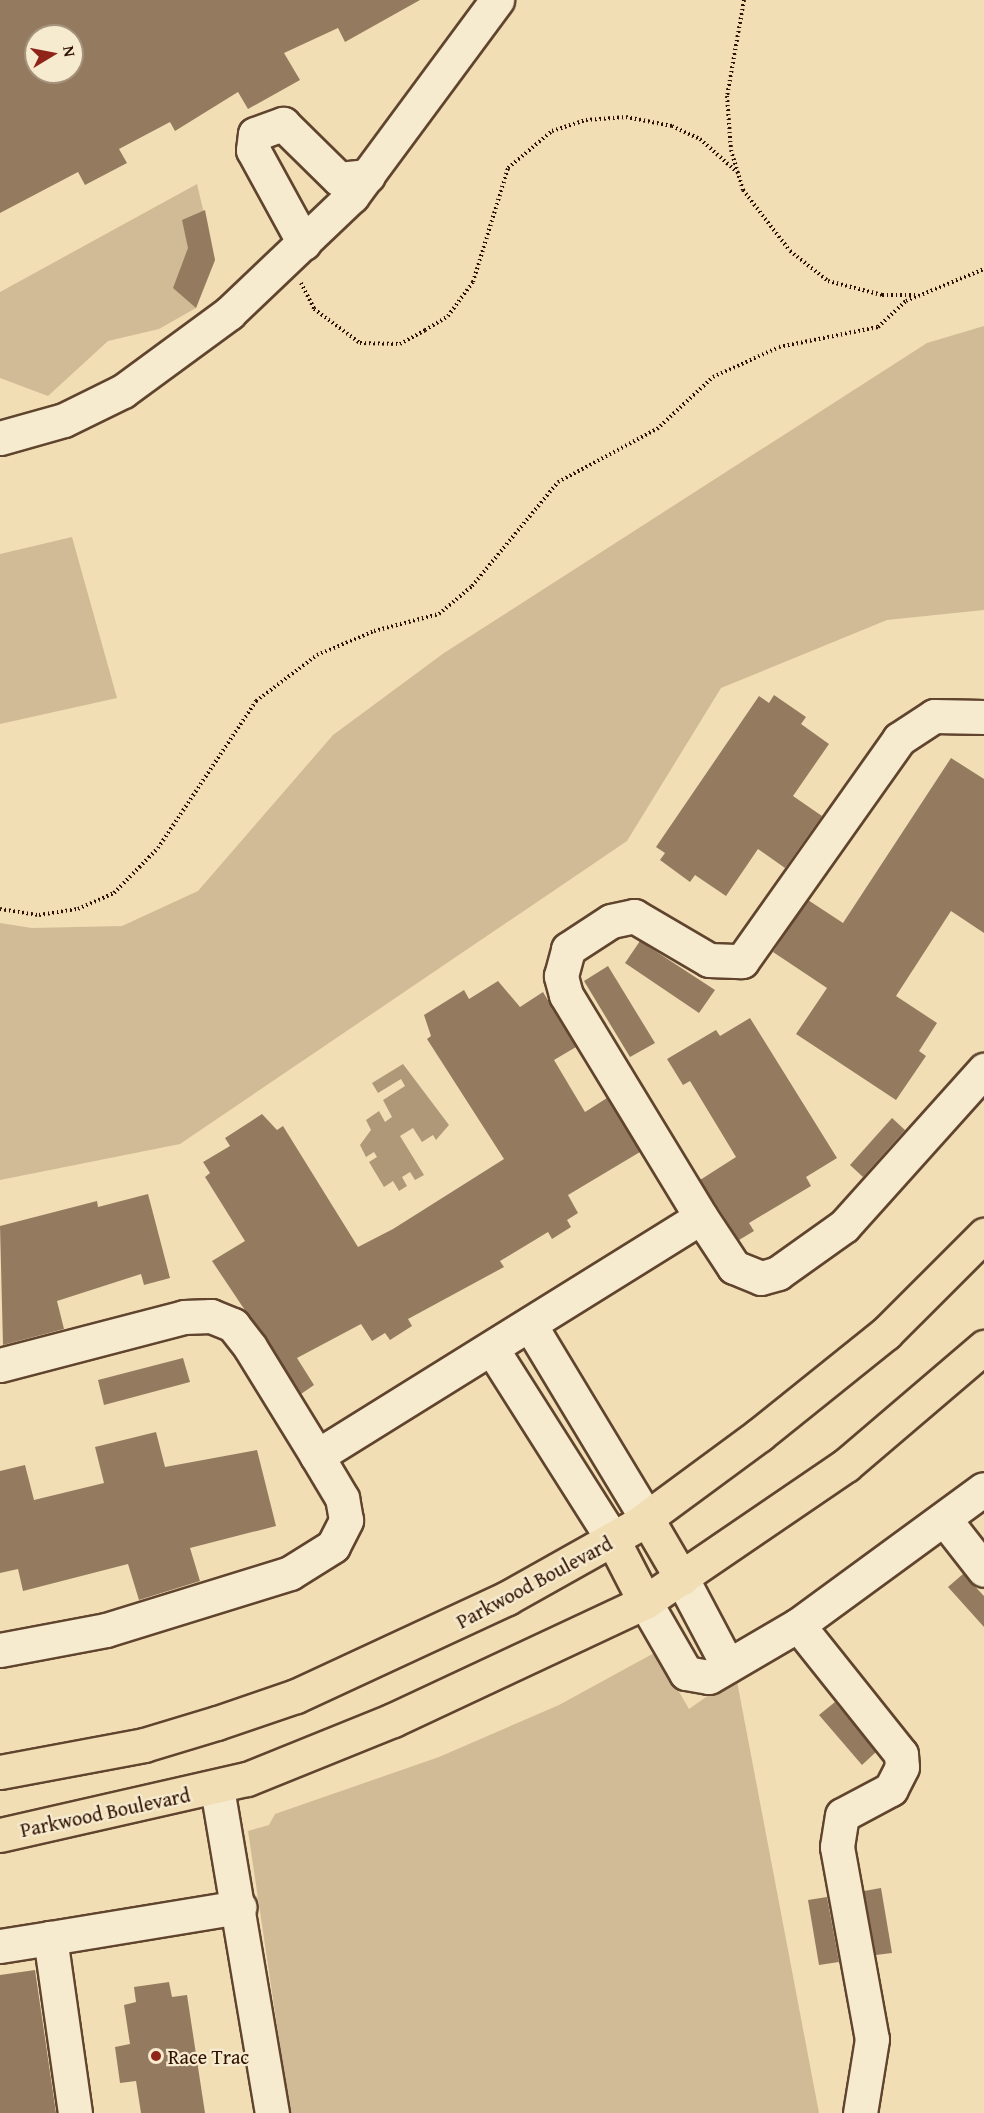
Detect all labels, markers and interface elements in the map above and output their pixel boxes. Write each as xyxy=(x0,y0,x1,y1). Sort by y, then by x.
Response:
north arrow xyxy=(24,24,84,84)
text: N xyxy=(57,44,83,59)
street label: Parkwood Boulevard xyxy=(452,1531,616,1633)
street label: Parkwood Boulevard xyxy=(18,1782,192,1842)
place label: Race Trac xyxy=(168,2044,249,2068)
marker: Race Trac xyxy=(149,2049,163,2063)

